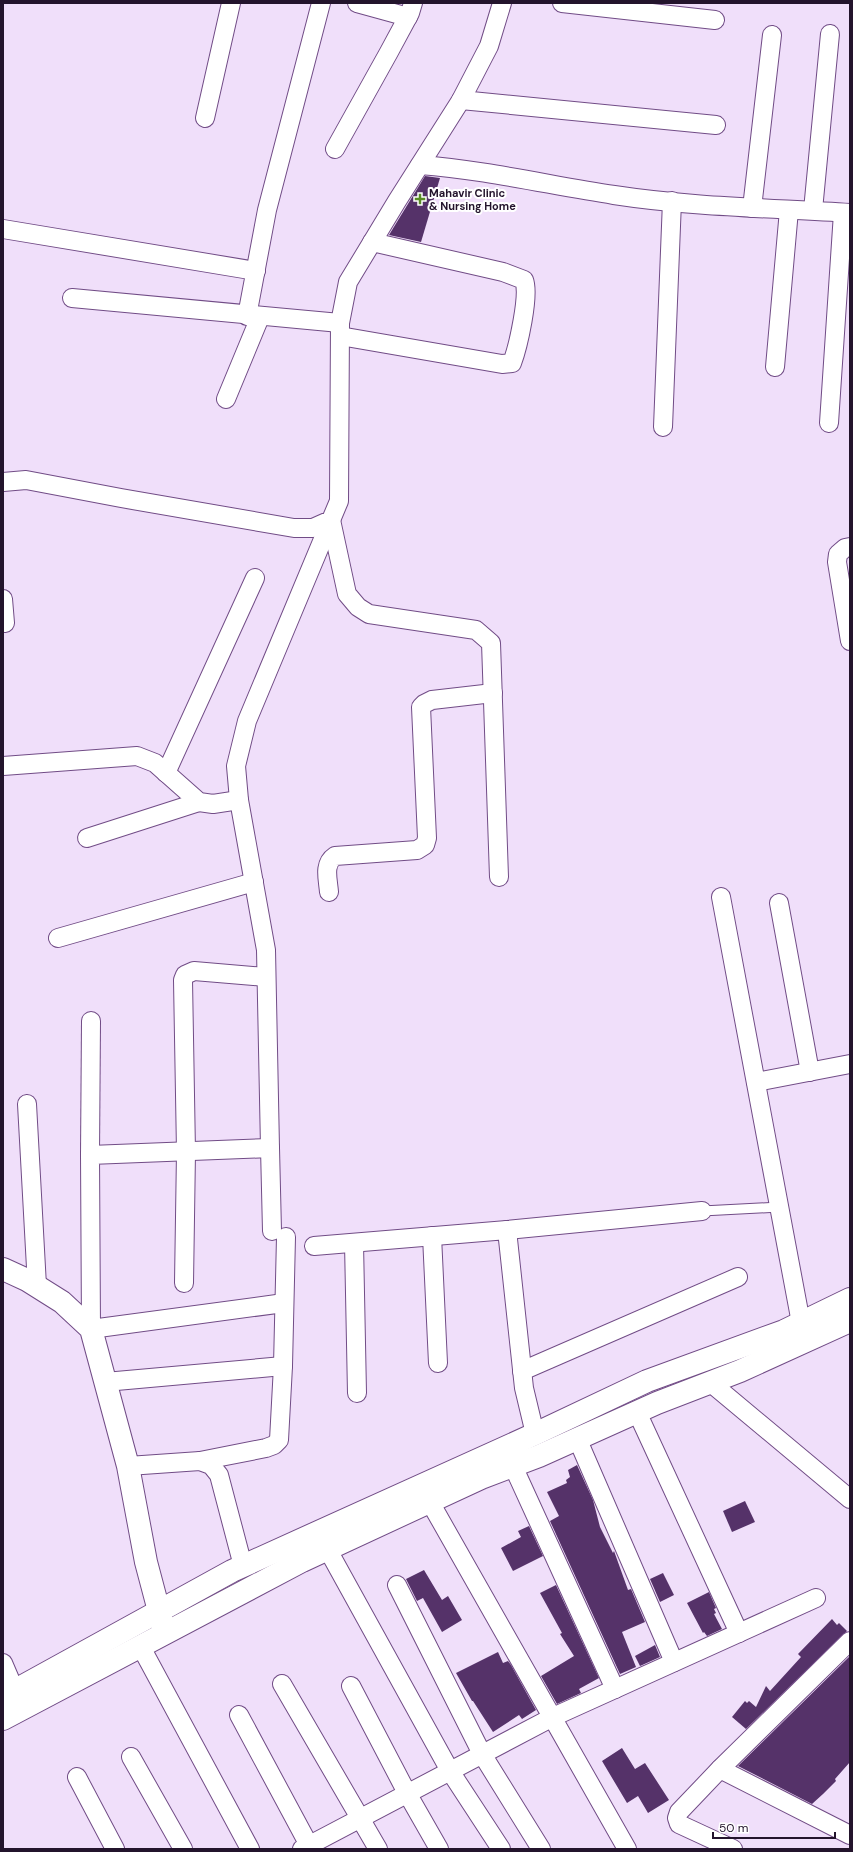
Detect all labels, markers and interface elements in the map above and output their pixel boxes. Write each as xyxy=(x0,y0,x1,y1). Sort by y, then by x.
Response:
place label: Mahavir Clinic & Nursing Home xyxy=(429,186,516,213)
marker: Mahavir Clinic & Nursing Home xyxy=(414,193,426,205)
scale bar xyxy=(713,1814,835,1840)
text: 50 m xyxy=(719,1820,748,1836)

